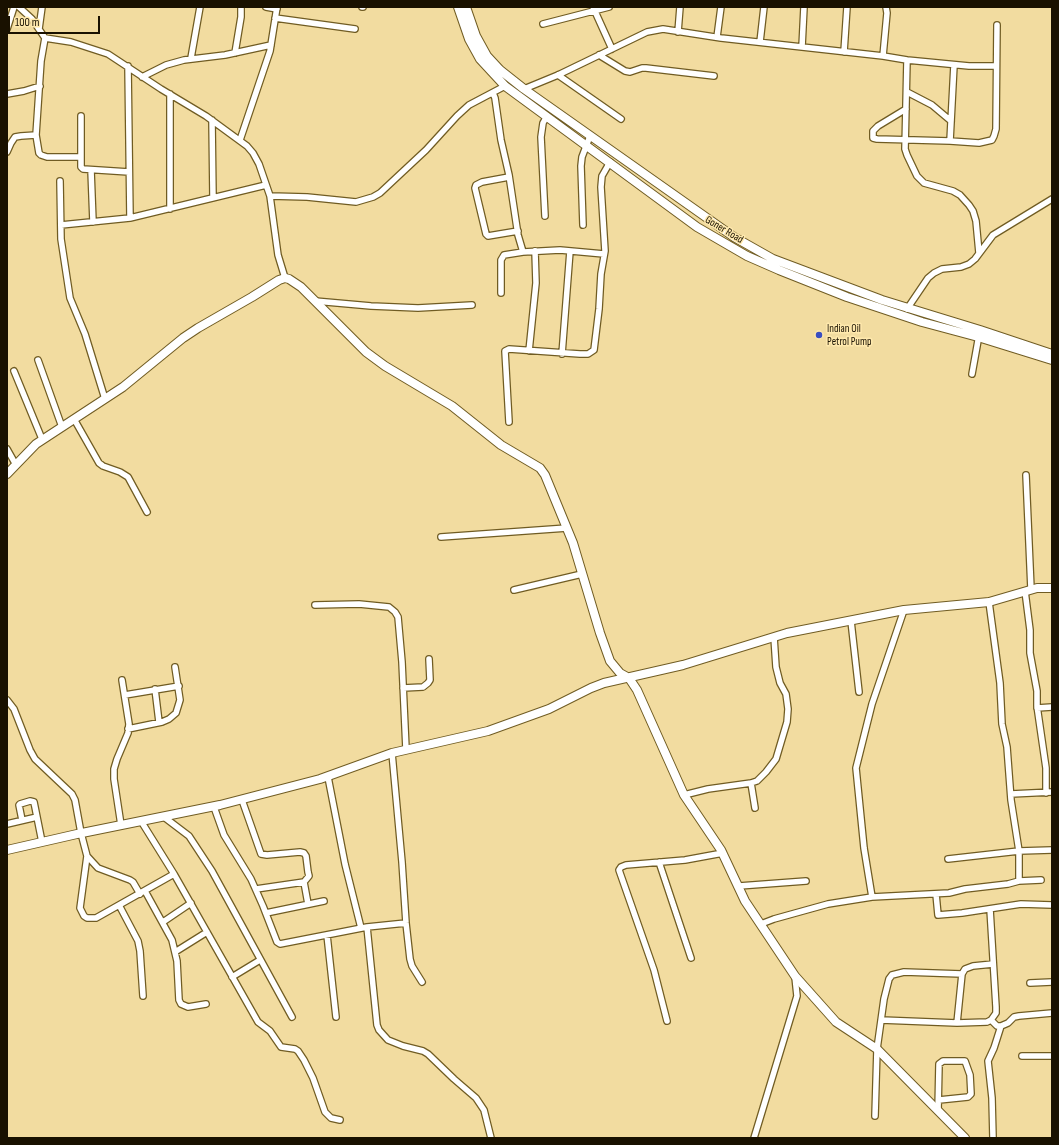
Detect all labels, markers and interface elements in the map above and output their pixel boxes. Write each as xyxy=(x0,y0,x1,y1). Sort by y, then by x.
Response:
scale bar xyxy=(10,8,102,34)
text: 100 m xyxy=(15,15,40,30)
street label: Goner Road xyxy=(702,213,746,247)
place label: Indian Oil Petrol Pump xyxy=(827,322,872,348)
marker: Indian Oil Petrol Pump xyxy=(814,330,824,340)

